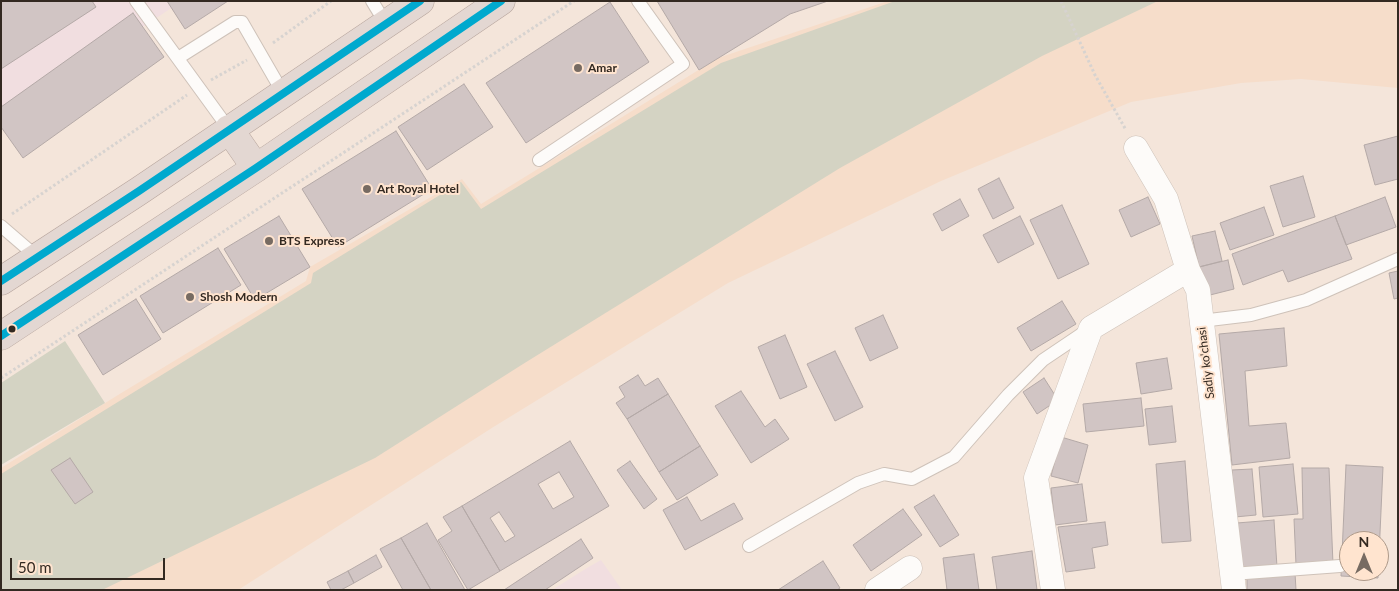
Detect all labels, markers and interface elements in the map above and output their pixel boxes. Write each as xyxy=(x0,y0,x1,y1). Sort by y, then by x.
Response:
place label: Amar xyxy=(588,61,617,75)
marker: Amar xyxy=(572,62,584,74)
place label: Art Royal Hotel xyxy=(377,182,459,196)
marker: Art Royal Hotel xyxy=(361,183,373,195)
place label: BTS Express xyxy=(279,234,345,248)
marker: BTS Express xyxy=(263,235,275,247)
place label: Shosh Modern xyxy=(200,290,278,304)
marker: Shosh Modern xyxy=(184,291,196,303)
unlabelled marker xyxy=(7,324,17,334)
street label: Sadiy ko'chasi xyxy=(1194,326,1218,400)
north arrow xyxy=(1339,531,1389,581)
text: N xyxy=(1359,533,1369,550)
scale bar xyxy=(12,548,168,580)
text: 50 m xyxy=(18,558,52,576)

